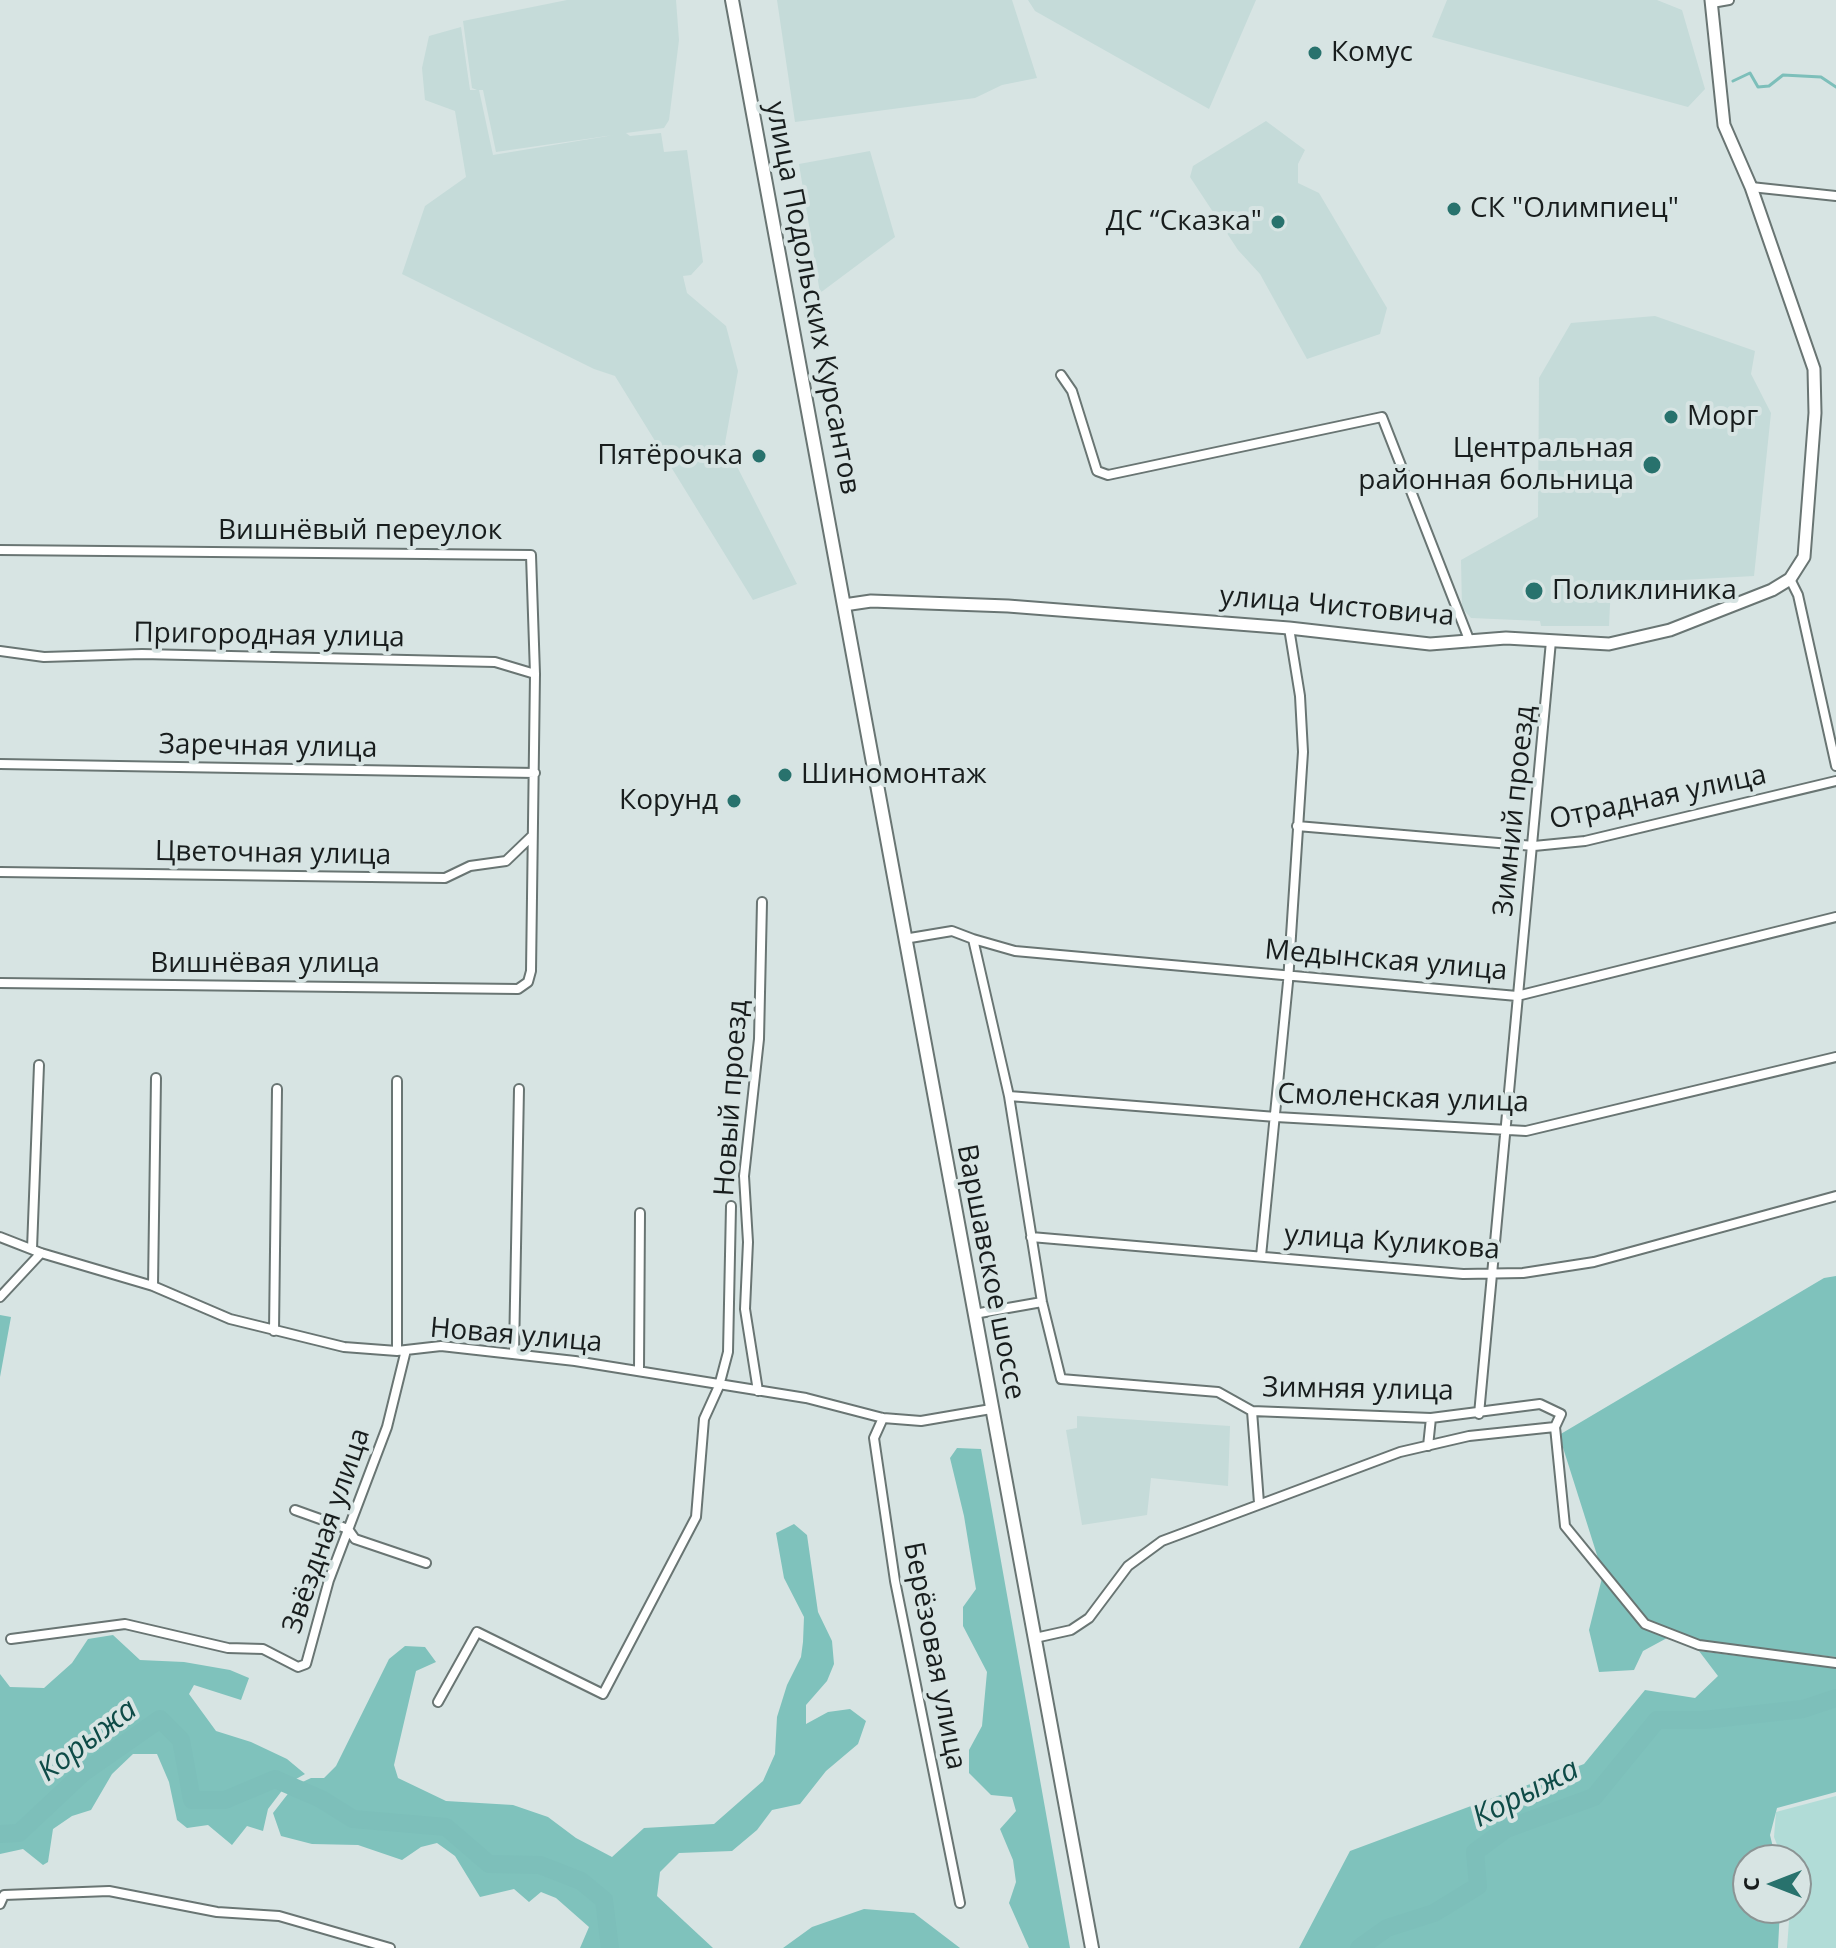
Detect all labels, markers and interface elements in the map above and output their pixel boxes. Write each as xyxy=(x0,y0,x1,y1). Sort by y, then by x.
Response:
place label: Комус xyxy=(1331,36,1413,70)
marker: Комус xyxy=(1306,44,1324,62)
street label: улица Подольских Курсантов xyxy=(757,99,867,497)
place label: СК "Олимпиец" xyxy=(1470,192,1679,226)
marker: СК "Олимпиец" xyxy=(1445,200,1463,218)
place label: ДС “Сказка" xyxy=(1106,205,1262,239)
marker: ДС “Сказка" xyxy=(1269,213,1287,231)
place label: Морг xyxy=(1687,400,1758,434)
marker: Морг xyxy=(1662,408,1680,426)
place label: Центральная районная больница xyxy=(1358,432,1634,498)
place label: Пятёрочка xyxy=(597,439,743,473)
marker: Пятёрочка xyxy=(750,447,768,465)
marker: Центральная районная больница xyxy=(1641,454,1663,476)
street label: Вишнёвый переулок xyxy=(218,514,502,548)
place label: Поликлиника xyxy=(1552,574,1737,608)
street label: улица Чистовича xyxy=(1218,580,1456,634)
marker: Поликлиника xyxy=(1523,580,1545,602)
street label: Пригородная улица xyxy=(133,617,405,655)
street label: Зимний проезд xyxy=(1487,704,1543,918)
street label: Заречная улица xyxy=(158,728,378,766)
place label: Шиномонтаж xyxy=(801,758,987,792)
street label: Отрадная улица xyxy=(1547,759,1769,837)
marker: Шиномонтаж xyxy=(776,766,794,784)
place label: Корунд xyxy=(619,784,718,818)
marker: Корунд xyxy=(725,792,743,810)
street label: Цветочная улица xyxy=(154,835,392,873)
street label: Медынская улица xyxy=(1263,934,1509,988)
street label: Вишнёвая улица xyxy=(150,947,380,981)
street label: Новый проезд xyxy=(708,999,756,1197)
street label: Смоленская улица xyxy=(1277,1078,1529,1120)
street label: Варшавское шоссе xyxy=(949,1142,1031,1402)
street label: улица Куликова xyxy=(1283,1219,1501,1267)
street label: Новая улица xyxy=(428,1312,604,1360)
street label: Зимняя улица xyxy=(1262,1372,1454,1408)
street label: Звёздная улица xyxy=(276,1424,378,1638)
street label: Берёзовая улица xyxy=(895,1539,973,1773)
water label: Корыжа xyxy=(31,1692,145,1790)
water label: Корыжа xyxy=(1467,1752,1585,1836)
north arrow xyxy=(1732,1844,1812,1924)
text: С xyxy=(1735,1877,1765,1891)

